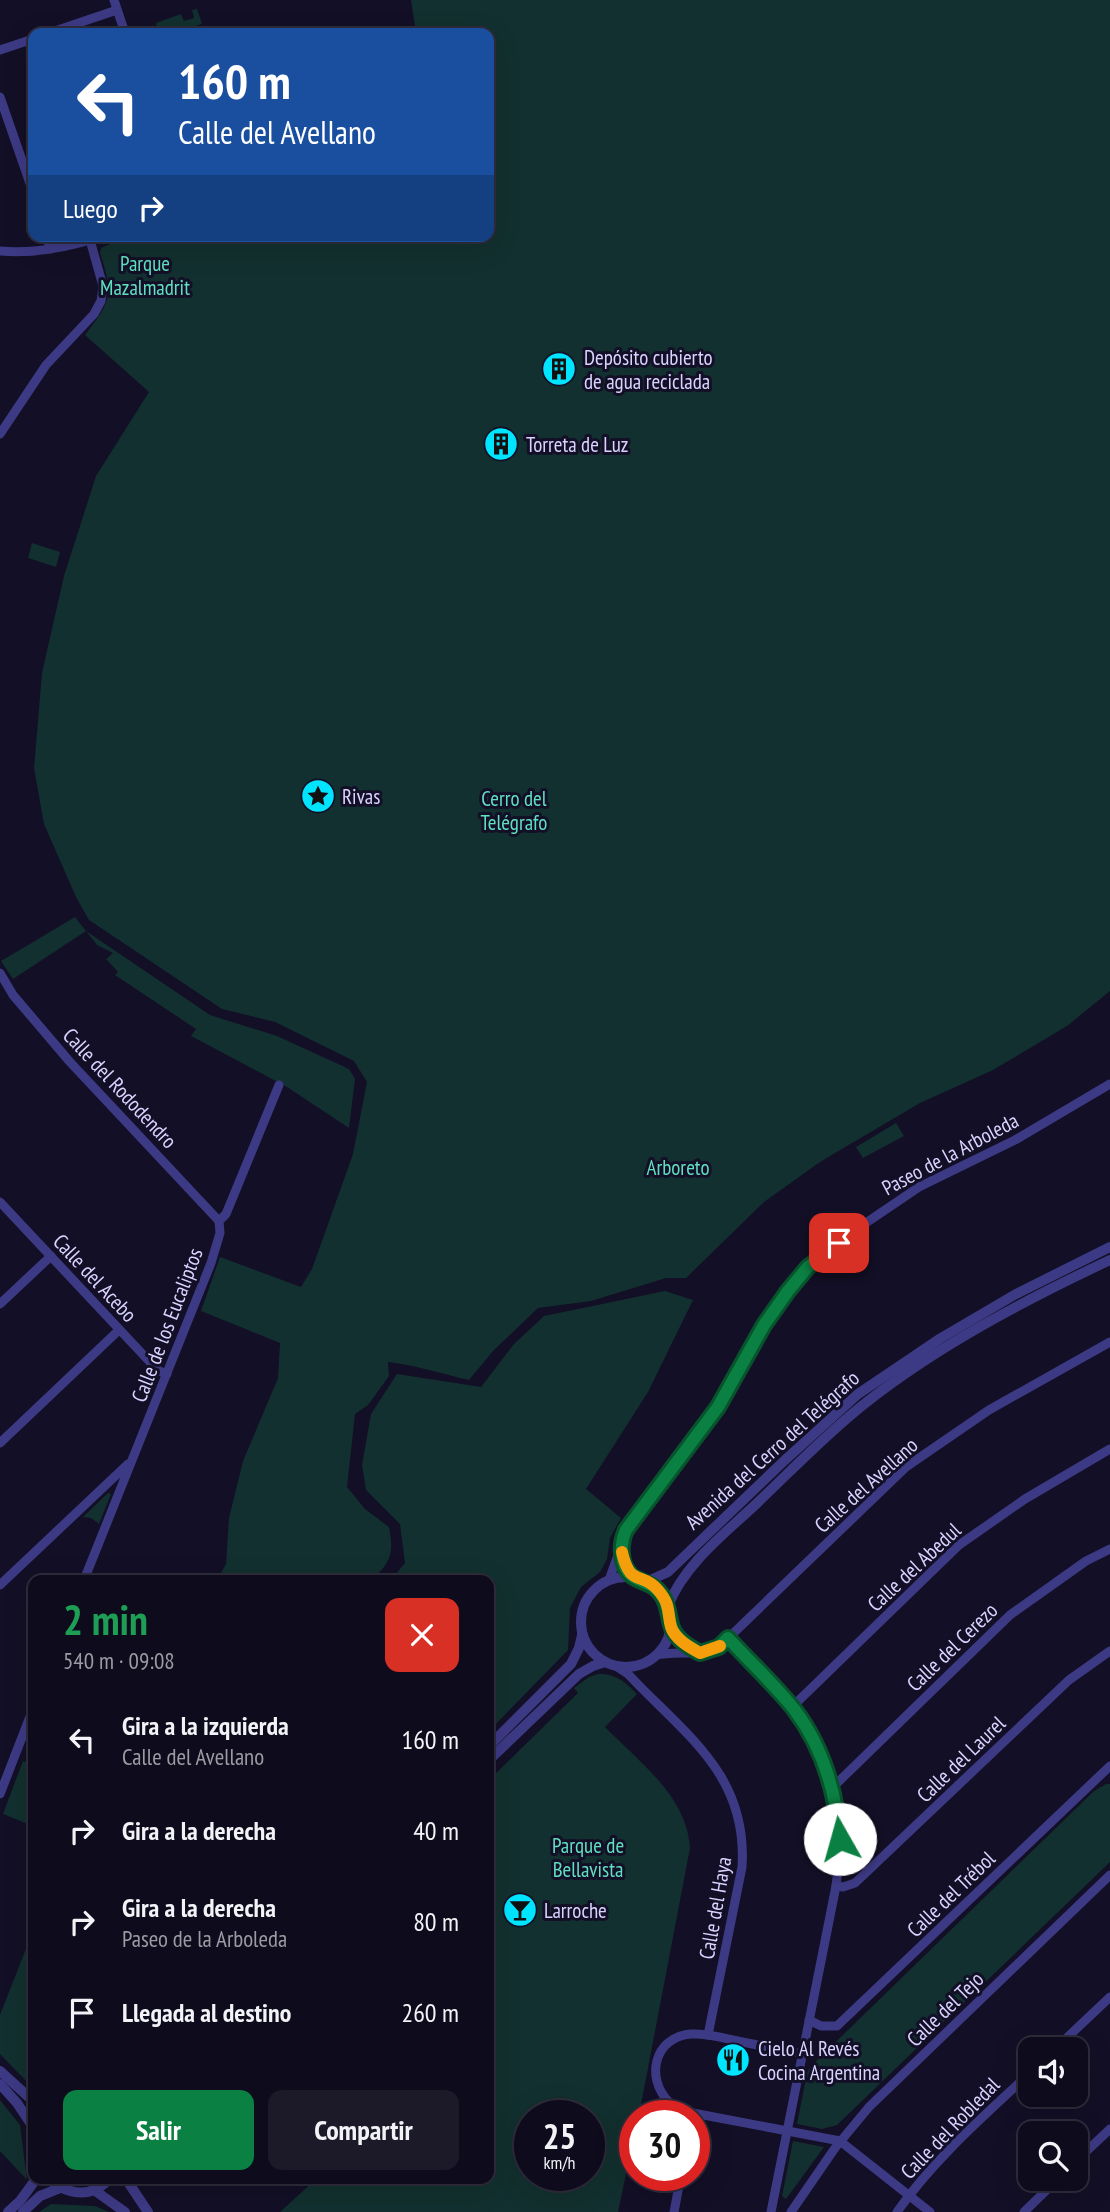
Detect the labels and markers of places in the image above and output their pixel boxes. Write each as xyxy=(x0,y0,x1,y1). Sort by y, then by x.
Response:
place label: Depósito cubierto de agua reciclada xyxy=(584,344,713,395)
building icon: Depósito cubierto de agua reciclada xyxy=(540,350,578,388)
building icon: Torreta de Luz xyxy=(482,425,520,463)
place label: Torreta de Luz xyxy=(526,431,628,458)
place icon: Rivas xyxy=(299,777,337,815)
place label: Rivas xyxy=(342,783,380,810)
pin xyxy=(809,1213,869,1273)
bar icon: Larroche xyxy=(501,1891,539,1929)
place label: Larroche xyxy=(544,1897,607,1924)
place label: Cielo Al Revés Cocina Argentina xyxy=(758,2035,880,2086)
restaurant icon: Cielo Al Revés Cocina Argentina xyxy=(714,2041,752,2079)

